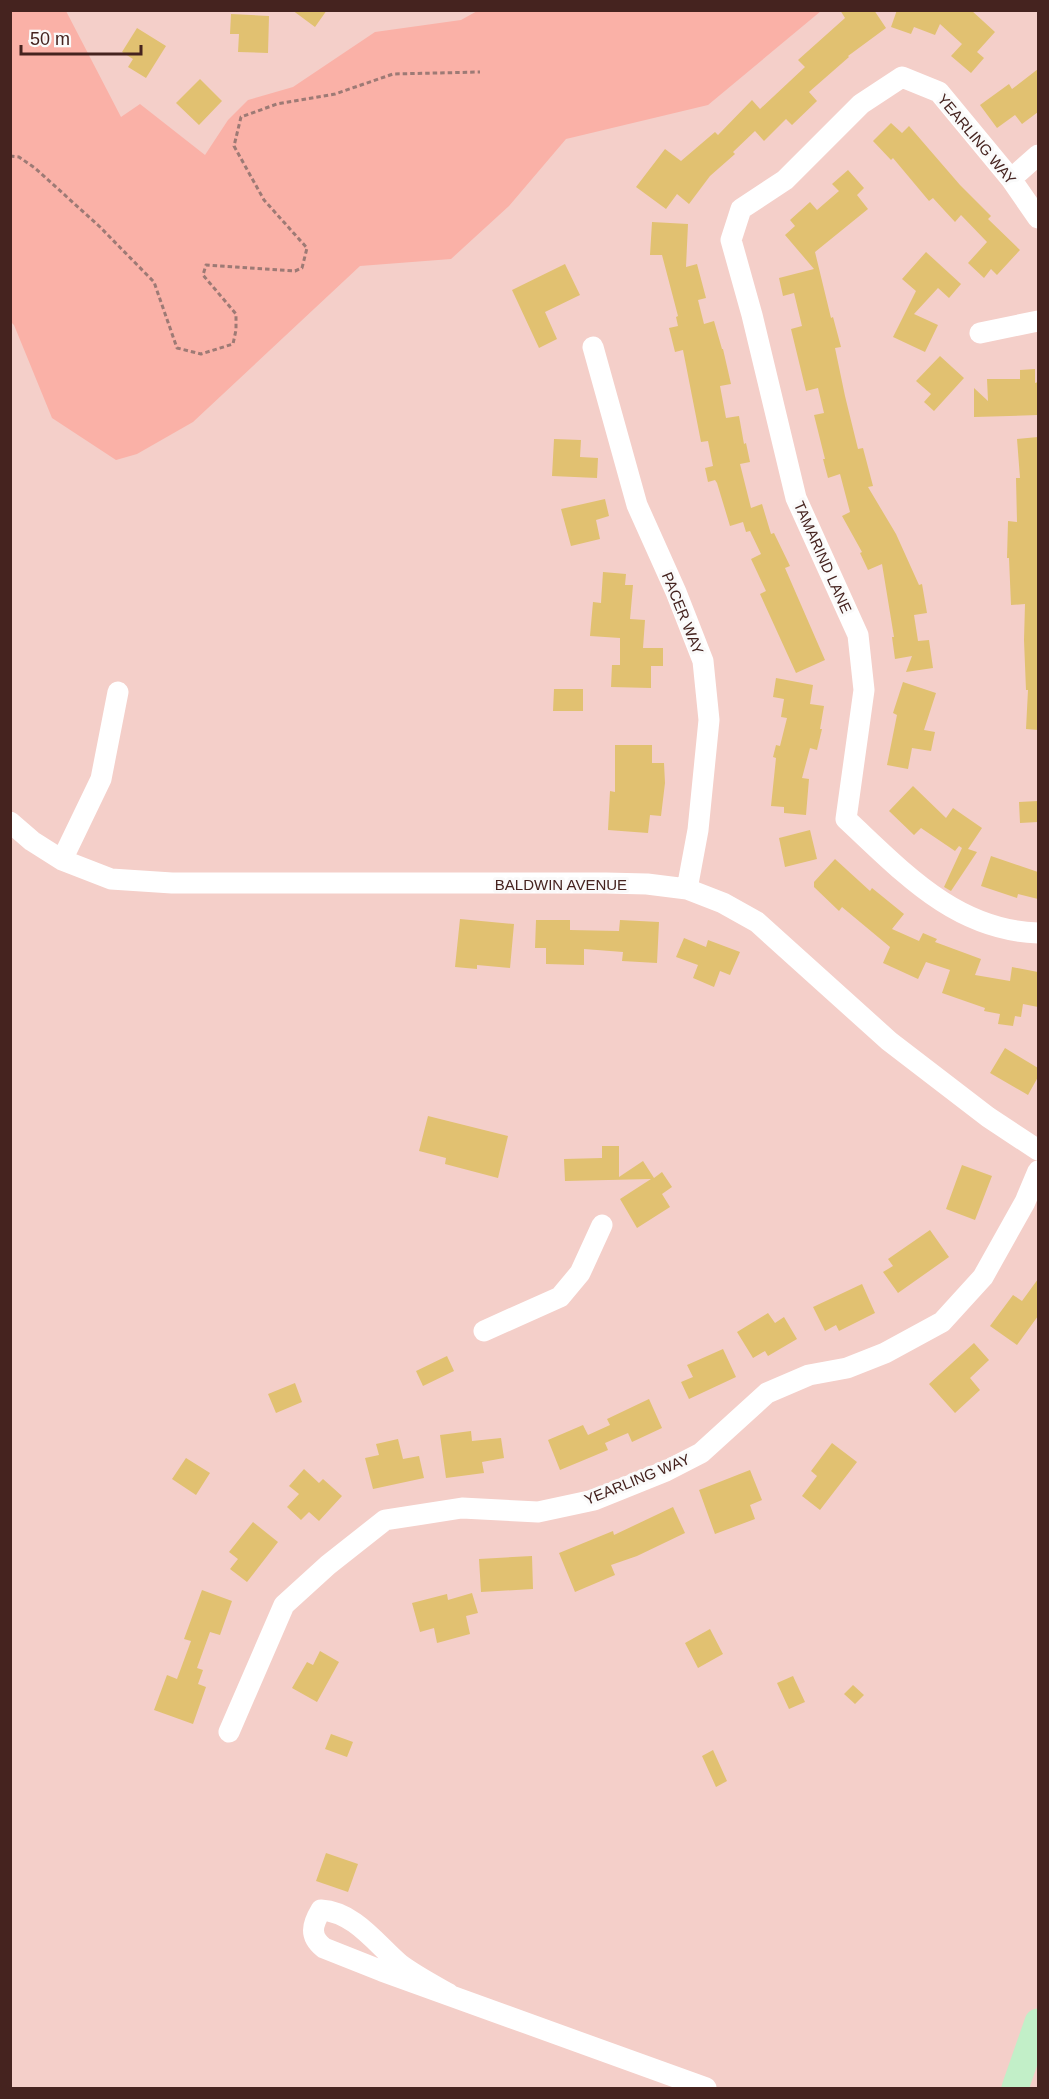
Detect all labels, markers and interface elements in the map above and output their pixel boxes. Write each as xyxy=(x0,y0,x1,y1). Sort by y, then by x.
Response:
scale bar xyxy=(21,18,141,56)
text: 50 m xyxy=(30,29,70,49)
street label: YEARLING WAY xyxy=(934,90,1020,188)
street label: TAMARIND LANE xyxy=(791,498,855,616)
street label: PACER WAY xyxy=(659,569,707,657)
street label: BALDWIN AVENUE xyxy=(495,876,627,893)
street label: YEARLING WAY xyxy=(582,1450,692,1508)

